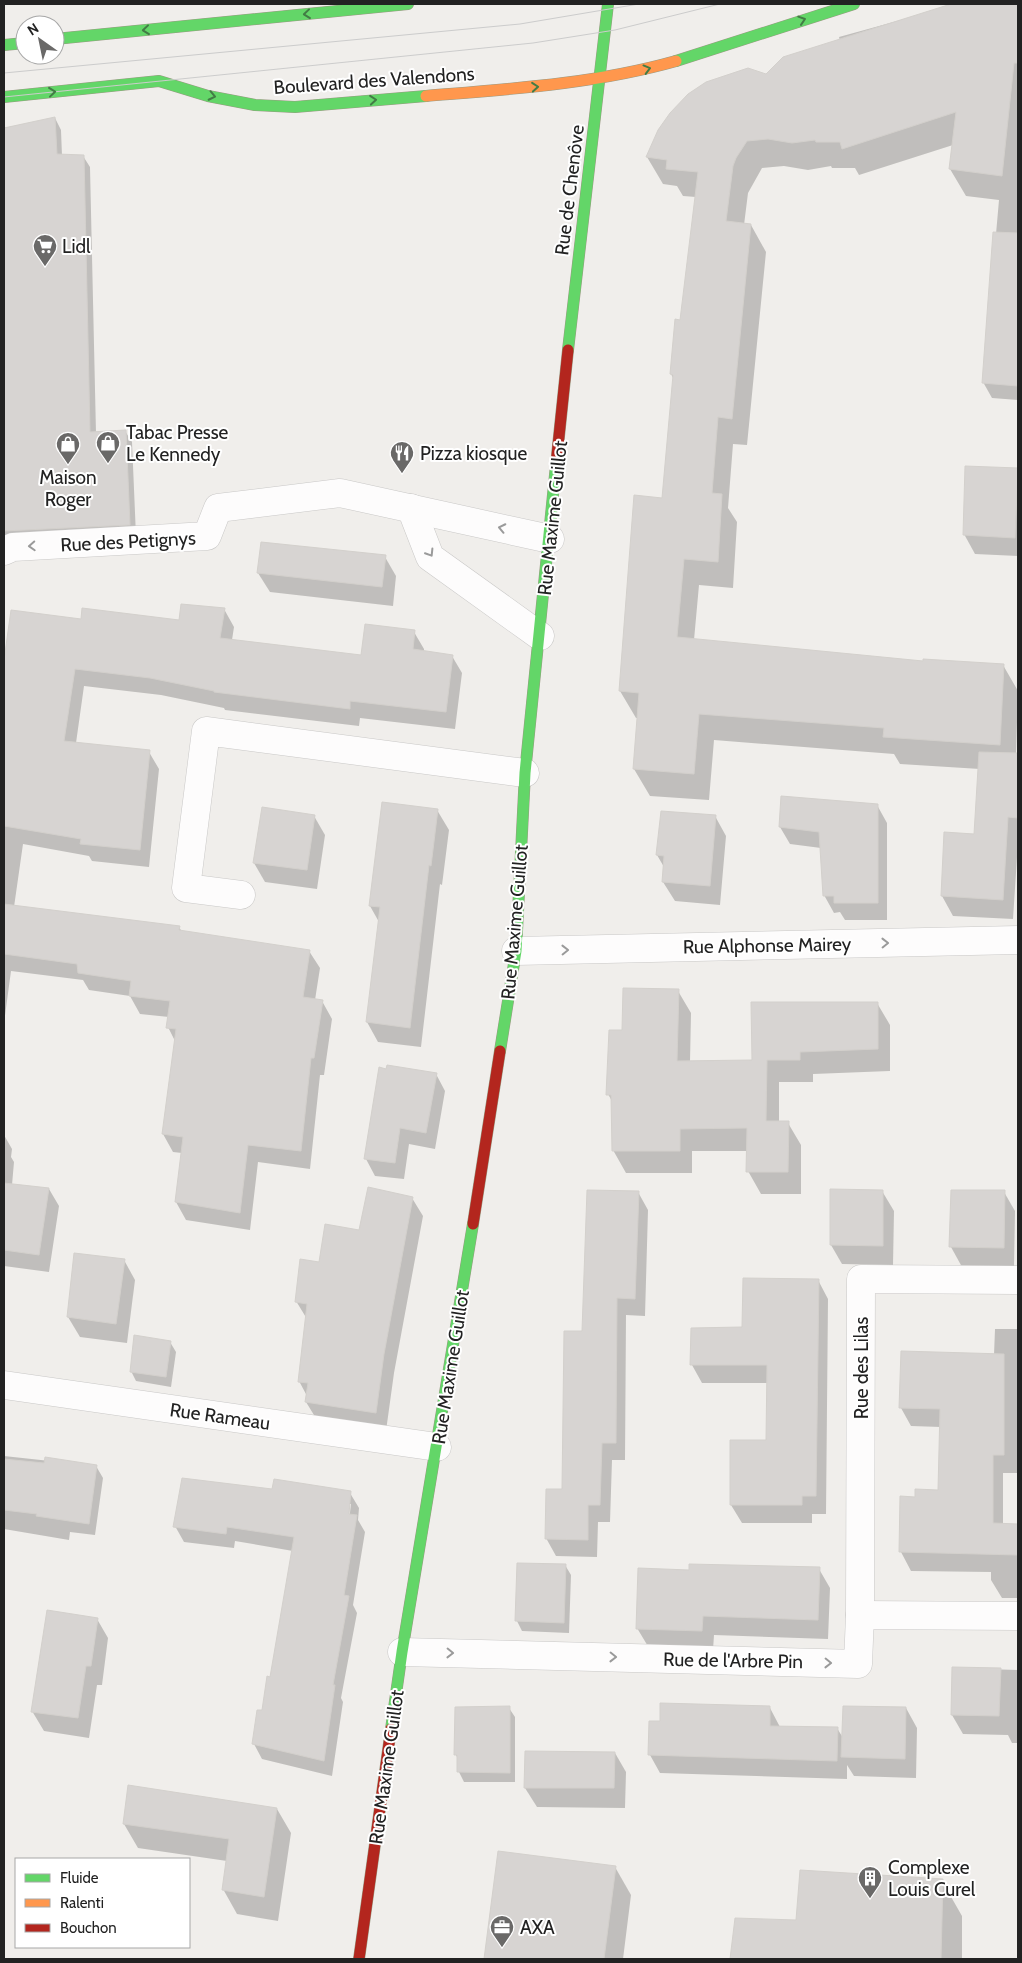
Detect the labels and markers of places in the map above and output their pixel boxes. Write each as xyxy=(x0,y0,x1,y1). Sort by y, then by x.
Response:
supermarket icon: Lidl xyxy=(32,233,58,267)
place label: Lidl xyxy=(62,235,91,258)
place label: Tabac Presse Le Kennedy xyxy=(126,421,229,466)
shop icon: Tabac Presse Le Kennedy xyxy=(95,430,121,464)
shop icon: Maison Roger xyxy=(55,431,81,465)
restaurant icon: Pizza kiosque xyxy=(389,440,415,474)
place label: Pizza kiosque xyxy=(420,442,527,465)
place label: Maison Roger xyxy=(39,466,97,511)
place label: Complexe Louis Curel xyxy=(888,1856,976,1901)
building icon: Complexe Louis Curel xyxy=(857,1865,883,1899)
office icon: AXA xyxy=(489,1914,515,1948)
place label: AXA xyxy=(520,1916,555,1939)

